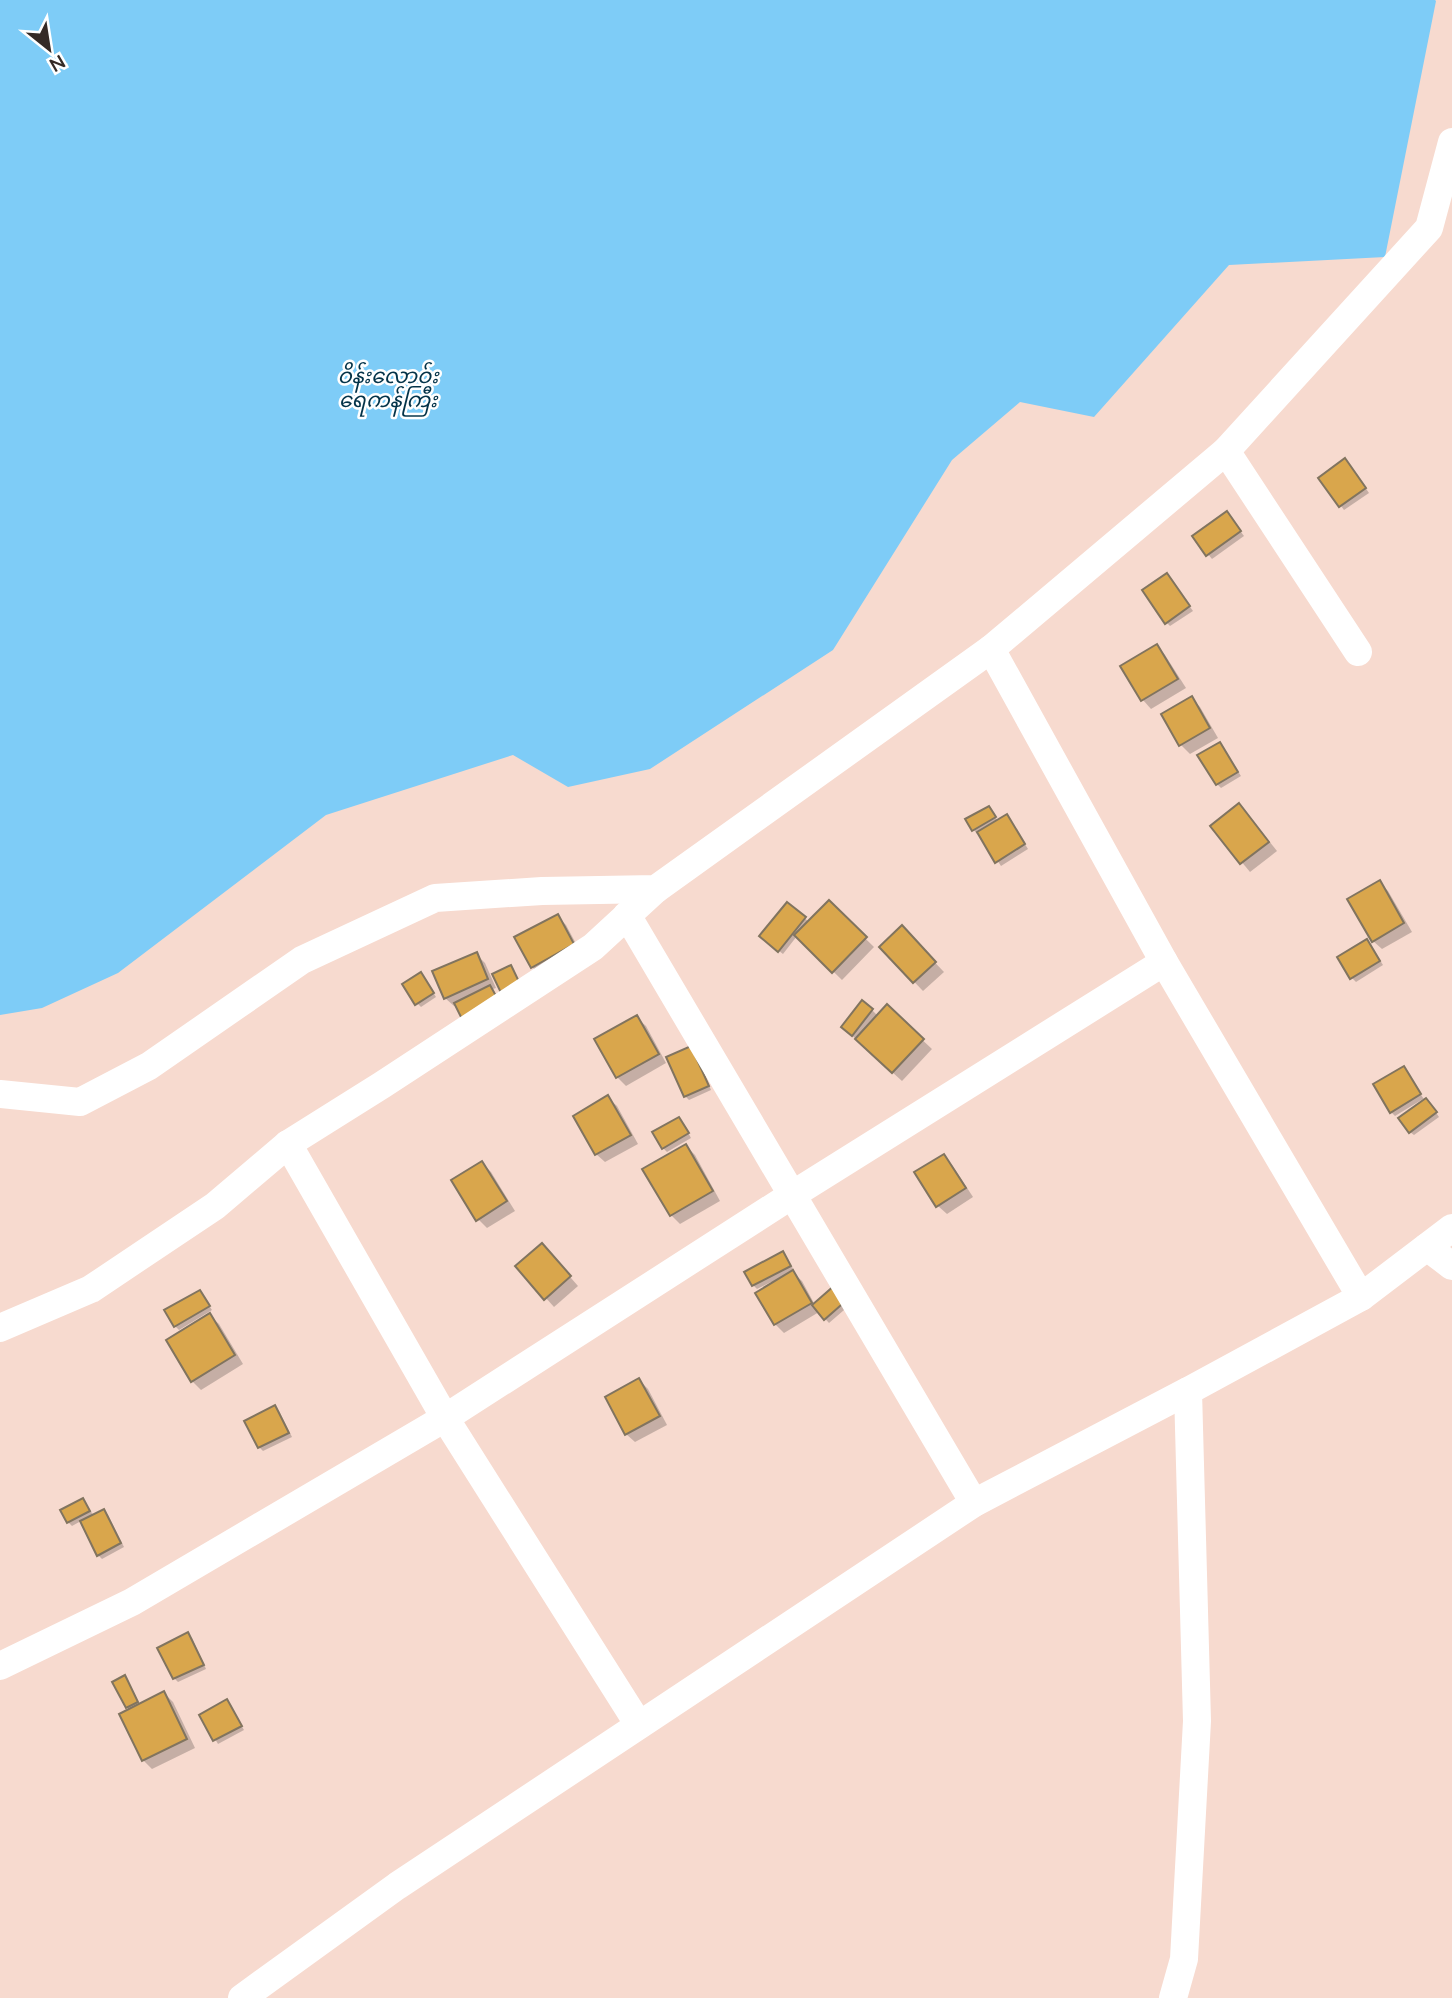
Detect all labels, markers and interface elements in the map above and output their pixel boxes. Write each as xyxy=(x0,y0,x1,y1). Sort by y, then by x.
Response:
north arrow xyxy=(14,14,84,84)
text: N xyxy=(45,50,70,78)
water label: ဝိန်းလောဝ်း ရေကန်ကြီး xyxy=(338,361,440,417)

